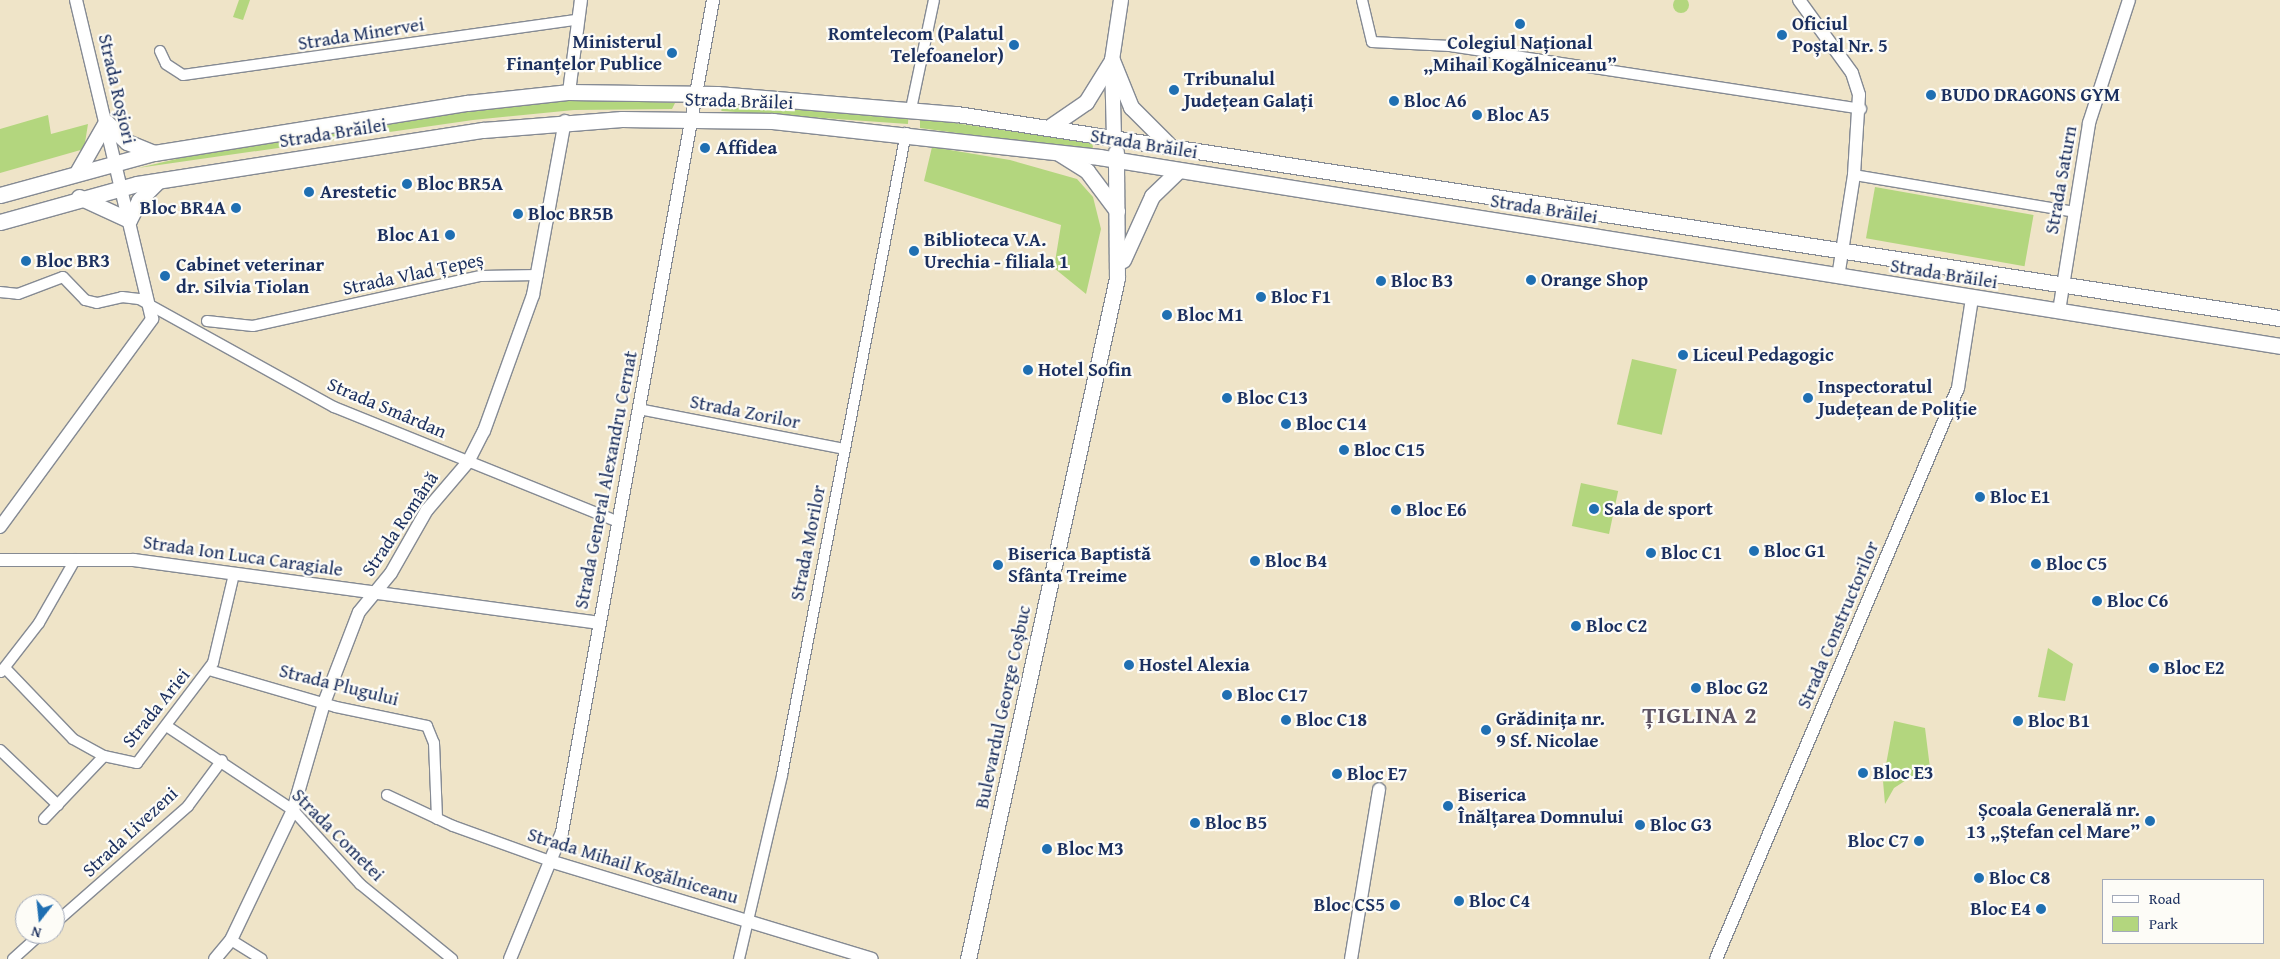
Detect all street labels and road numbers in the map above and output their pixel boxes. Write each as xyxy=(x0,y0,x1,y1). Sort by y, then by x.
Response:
street label: Strada Minervei xyxy=(296,13,426,55)
street label: Strada Roșiori xyxy=(93,32,141,146)
street label: Strada Brăilei xyxy=(684,88,794,114)
street label: Strada Brăilei xyxy=(278,113,388,153)
street label: Strada Brăilei xyxy=(1089,124,1199,164)
street label: Strada Saturn xyxy=(2040,124,2082,236)
street label: Strada Brăilei xyxy=(1489,189,1599,229)
street label: Strada Vlad Țepeș xyxy=(341,248,485,300)
street label: Strada Brăilei xyxy=(1889,254,1999,294)
street label: Strada General Alexandru Cernat xyxy=(570,349,642,611)
street label: Strada Smârdan xyxy=(324,373,450,443)
street label: Strada Zorilor xyxy=(688,390,802,434)
street label: Strada Română xyxy=(357,468,443,580)
street label: Strada Morilor xyxy=(786,483,830,603)
street label: Strada Ion Luca Caragiale xyxy=(142,531,344,581)
street label: Strada Constructorilor xyxy=(1792,538,1884,712)
street label: Bulevardul George Coșbuc xyxy=(970,603,1036,811)
street label: Strada Plugului xyxy=(277,659,401,711)
street label: Strada Ariei xyxy=(117,664,195,752)
street label: Strada Livezeni xyxy=(78,782,182,882)
street label: Strada Cometei xyxy=(287,784,389,886)
street label: Strada Mihail Kogălniceanu xyxy=(525,823,741,909)

